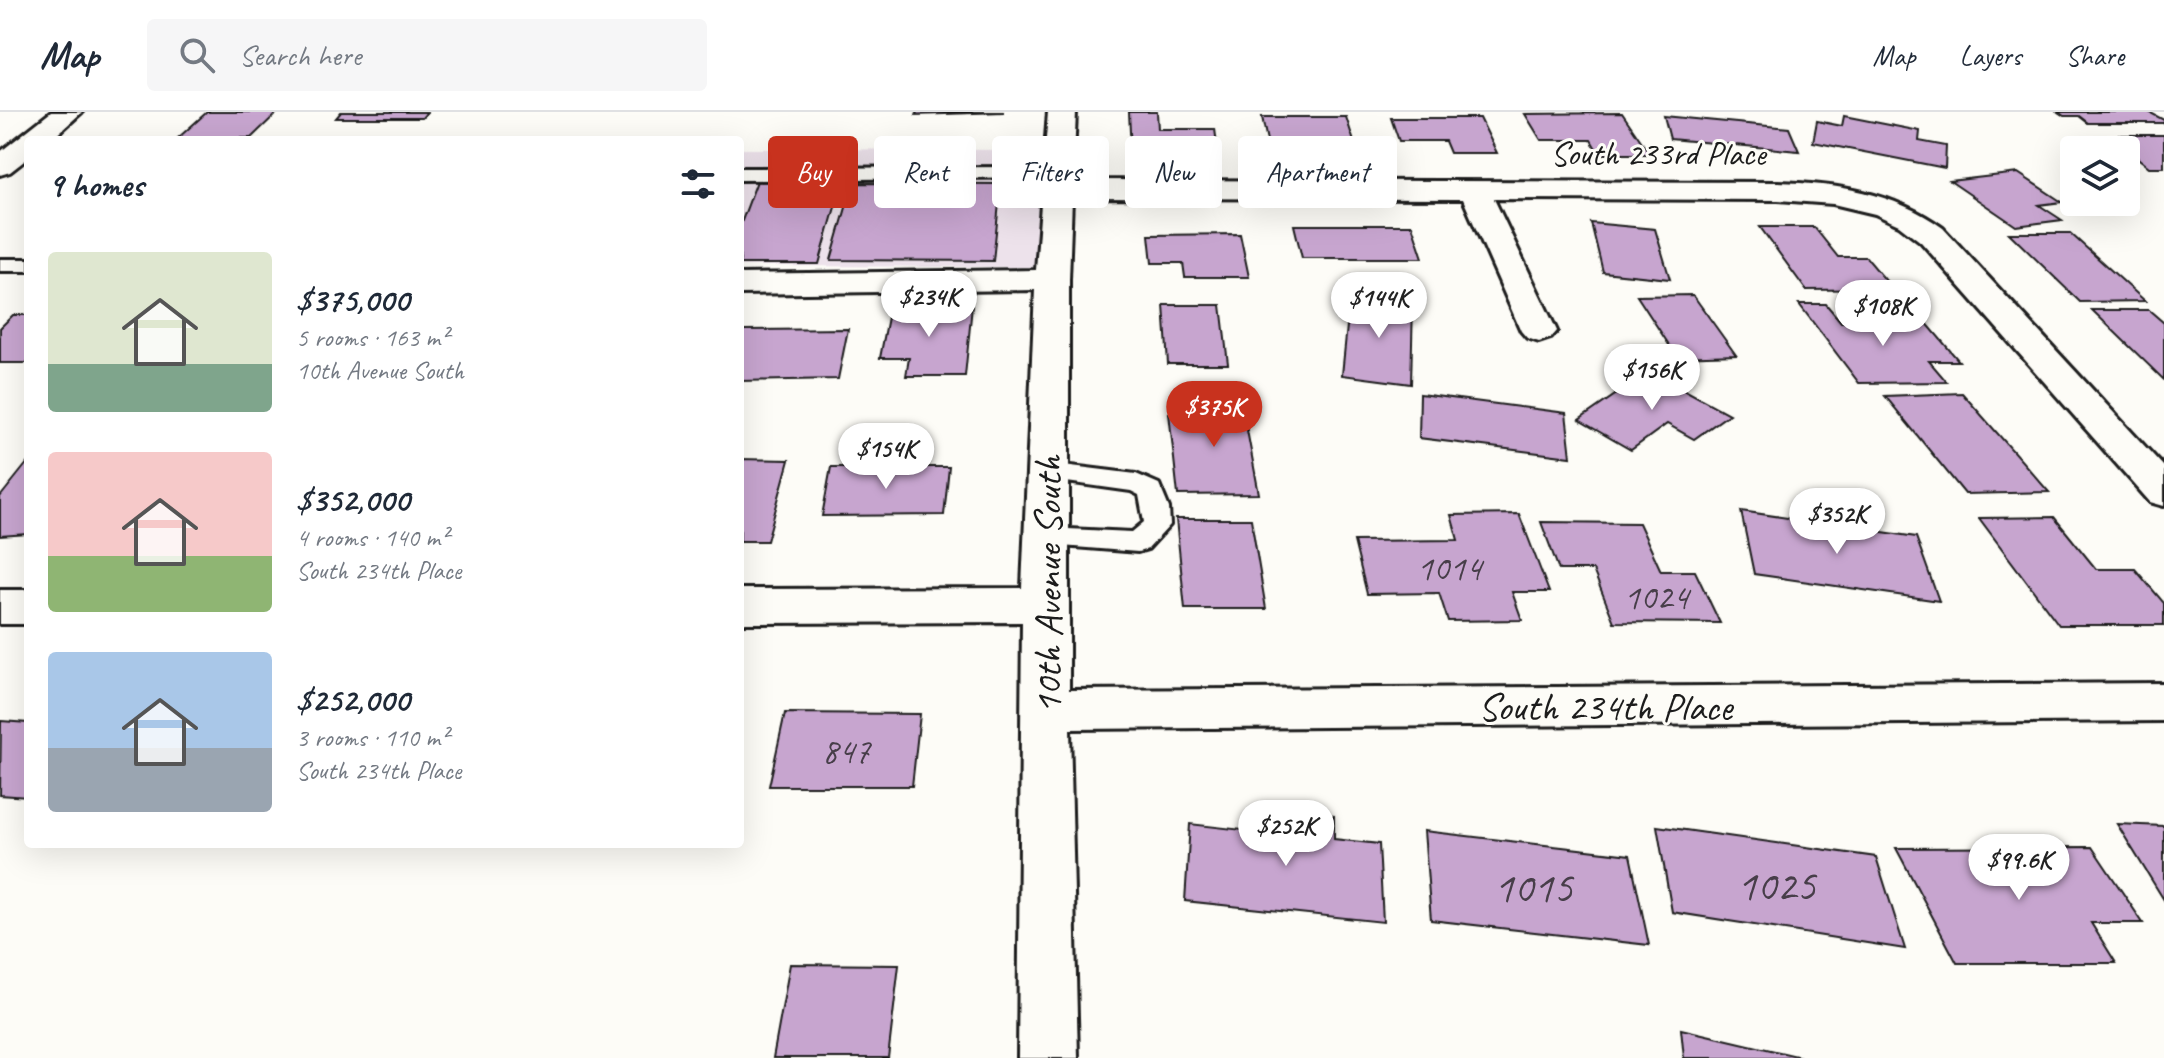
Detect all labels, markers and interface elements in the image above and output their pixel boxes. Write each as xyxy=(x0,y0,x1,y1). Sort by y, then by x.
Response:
search box xyxy=(147,19,707,91)
text: Map xyxy=(40,32,99,79)
icon: search xyxy=(175,33,219,77)
text: Search here xyxy=(239,36,361,74)
text: Map xyxy=(1873,38,1916,73)
text: Layers xyxy=(1960,38,2021,73)
text: Share xyxy=(2065,38,2124,73)
street label: South 233rd Place xyxy=(1551,132,1767,175)
chip: Buy xyxy=(768,136,858,208)
chip: Rent xyxy=(874,136,976,208)
chip: Filters xyxy=(992,136,1109,208)
chip: New xyxy=(1125,136,1222,208)
chip: Apartment xyxy=(1238,136,1397,208)
map controls xyxy=(2060,136,2140,216)
button: layers xyxy=(2060,136,2140,216)
icon: filters xyxy=(676,162,720,206)
text: 9 homes xyxy=(48,163,144,206)
pin: $234K xyxy=(873,271,985,339)
pin: $144K xyxy=(1323,272,1435,340)
text: $375,000 xyxy=(296,278,409,321)
text: $234K xyxy=(899,280,959,313)
pin: $108K xyxy=(1827,280,1939,348)
text: $144K xyxy=(1349,281,1409,314)
icon: home xyxy=(112,284,208,380)
text: $108K xyxy=(1853,289,1913,322)
text: 5 rooms · 163 m² xyxy=(296,321,448,354)
pin: $156K xyxy=(1596,344,1708,412)
text: $156K xyxy=(1622,353,1682,386)
text: 10th Avenue South xyxy=(296,354,464,387)
pin: $375K xyxy=(1158,381,1270,449)
text: $375K xyxy=(1184,390,1244,423)
pin: $154K xyxy=(830,423,942,491)
text: $154K xyxy=(856,432,916,465)
street label: 10th Avenue South xyxy=(1023,454,1073,714)
text: $352,000 xyxy=(296,478,409,521)
icon: home xyxy=(112,484,208,580)
pin: $352K xyxy=(1781,488,1893,556)
text: $352K xyxy=(1807,497,1867,530)
text: 4 rooms · 140 m² xyxy=(296,521,448,554)
house number: 1014 xyxy=(1417,545,1485,591)
text: South 234th Place xyxy=(296,554,461,587)
house number: 1024 xyxy=(1624,574,1692,620)
text: $252,000 xyxy=(296,678,409,721)
street label: South 234th Place xyxy=(1478,682,1735,732)
icon: home xyxy=(112,684,208,780)
text: 3 rooms · 110 m² xyxy=(296,721,448,754)
house number: 847 xyxy=(822,728,872,774)
text: South 234th Place xyxy=(296,754,461,787)
pin: $252K xyxy=(1230,800,1342,868)
text: $252K xyxy=(1256,809,1316,842)
pin: $99.6K xyxy=(1954,834,2084,902)
text: $99.6K xyxy=(1986,843,2052,876)
house number: 1025 xyxy=(1736,858,1818,913)
house number: 1015 xyxy=(1493,860,1575,915)

